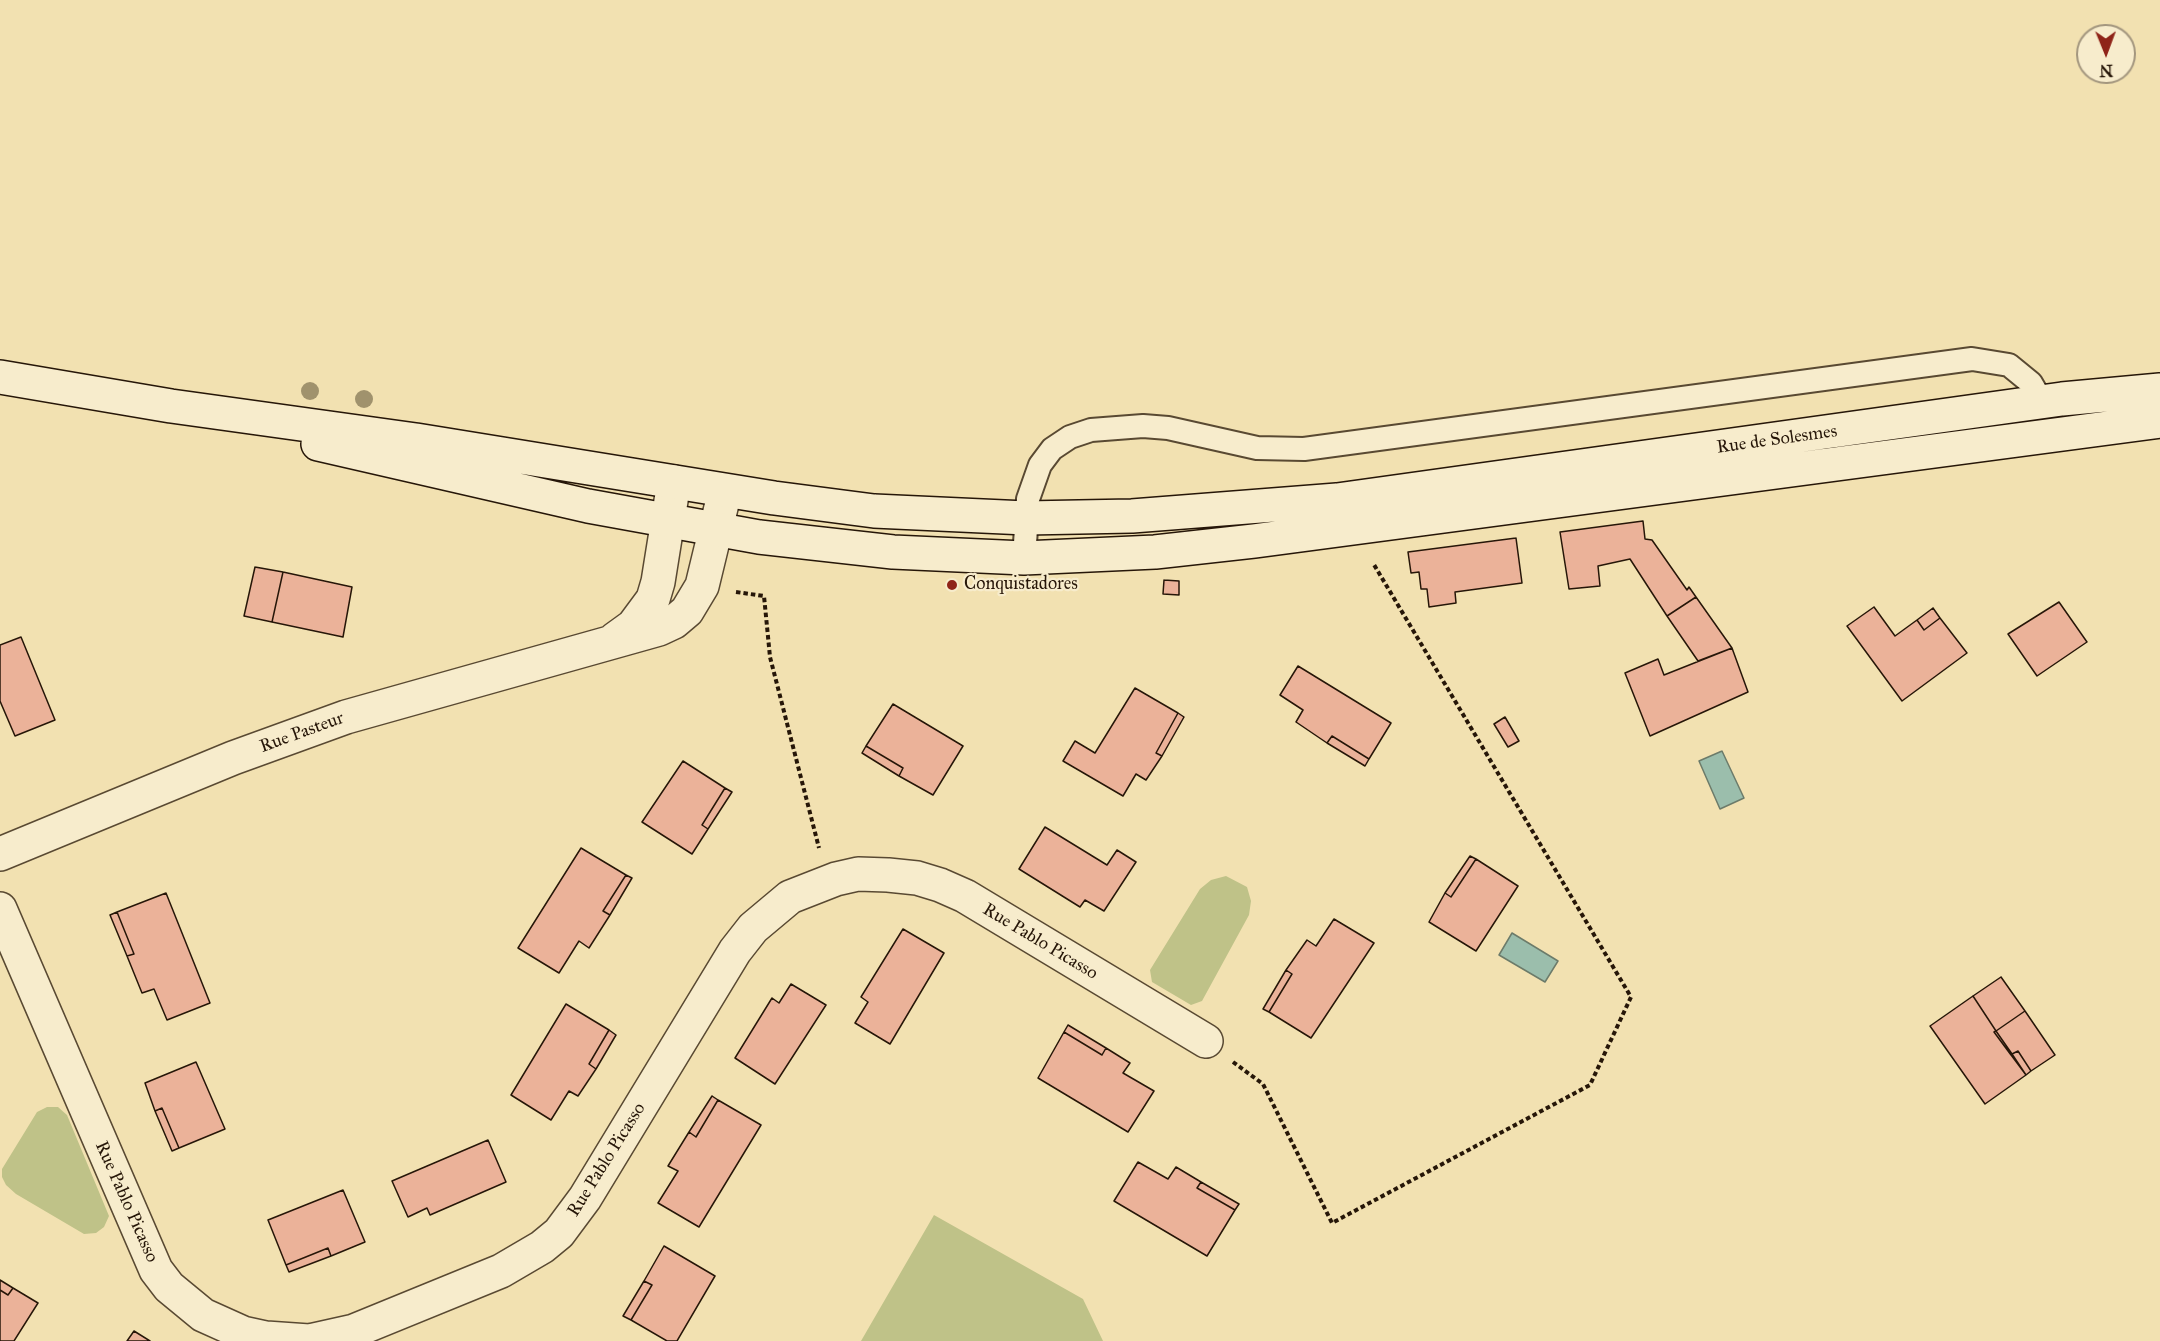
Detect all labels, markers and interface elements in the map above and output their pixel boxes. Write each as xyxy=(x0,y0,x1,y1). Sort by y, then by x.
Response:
north arrow xyxy=(2076,24,2136,84)
text: N xyxy=(2099,61,2113,80)
street label: Rue de Solesmes xyxy=(1715,421,1839,459)
place label: Conquistadores xyxy=(964,574,1078,596)
marker: Conquistadores xyxy=(945,578,959,592)
street label: Rue Pasteur xyxy=(257,708,347,758)
street label: Rue Pablo Picasso xyxy=(979,899,1101,985)
street label: Rue Pablo Picasso xyxy=(563,1099,651,1221)
street label: Rue Pablo Picasso xyxy=(90,1138,162,1266)

